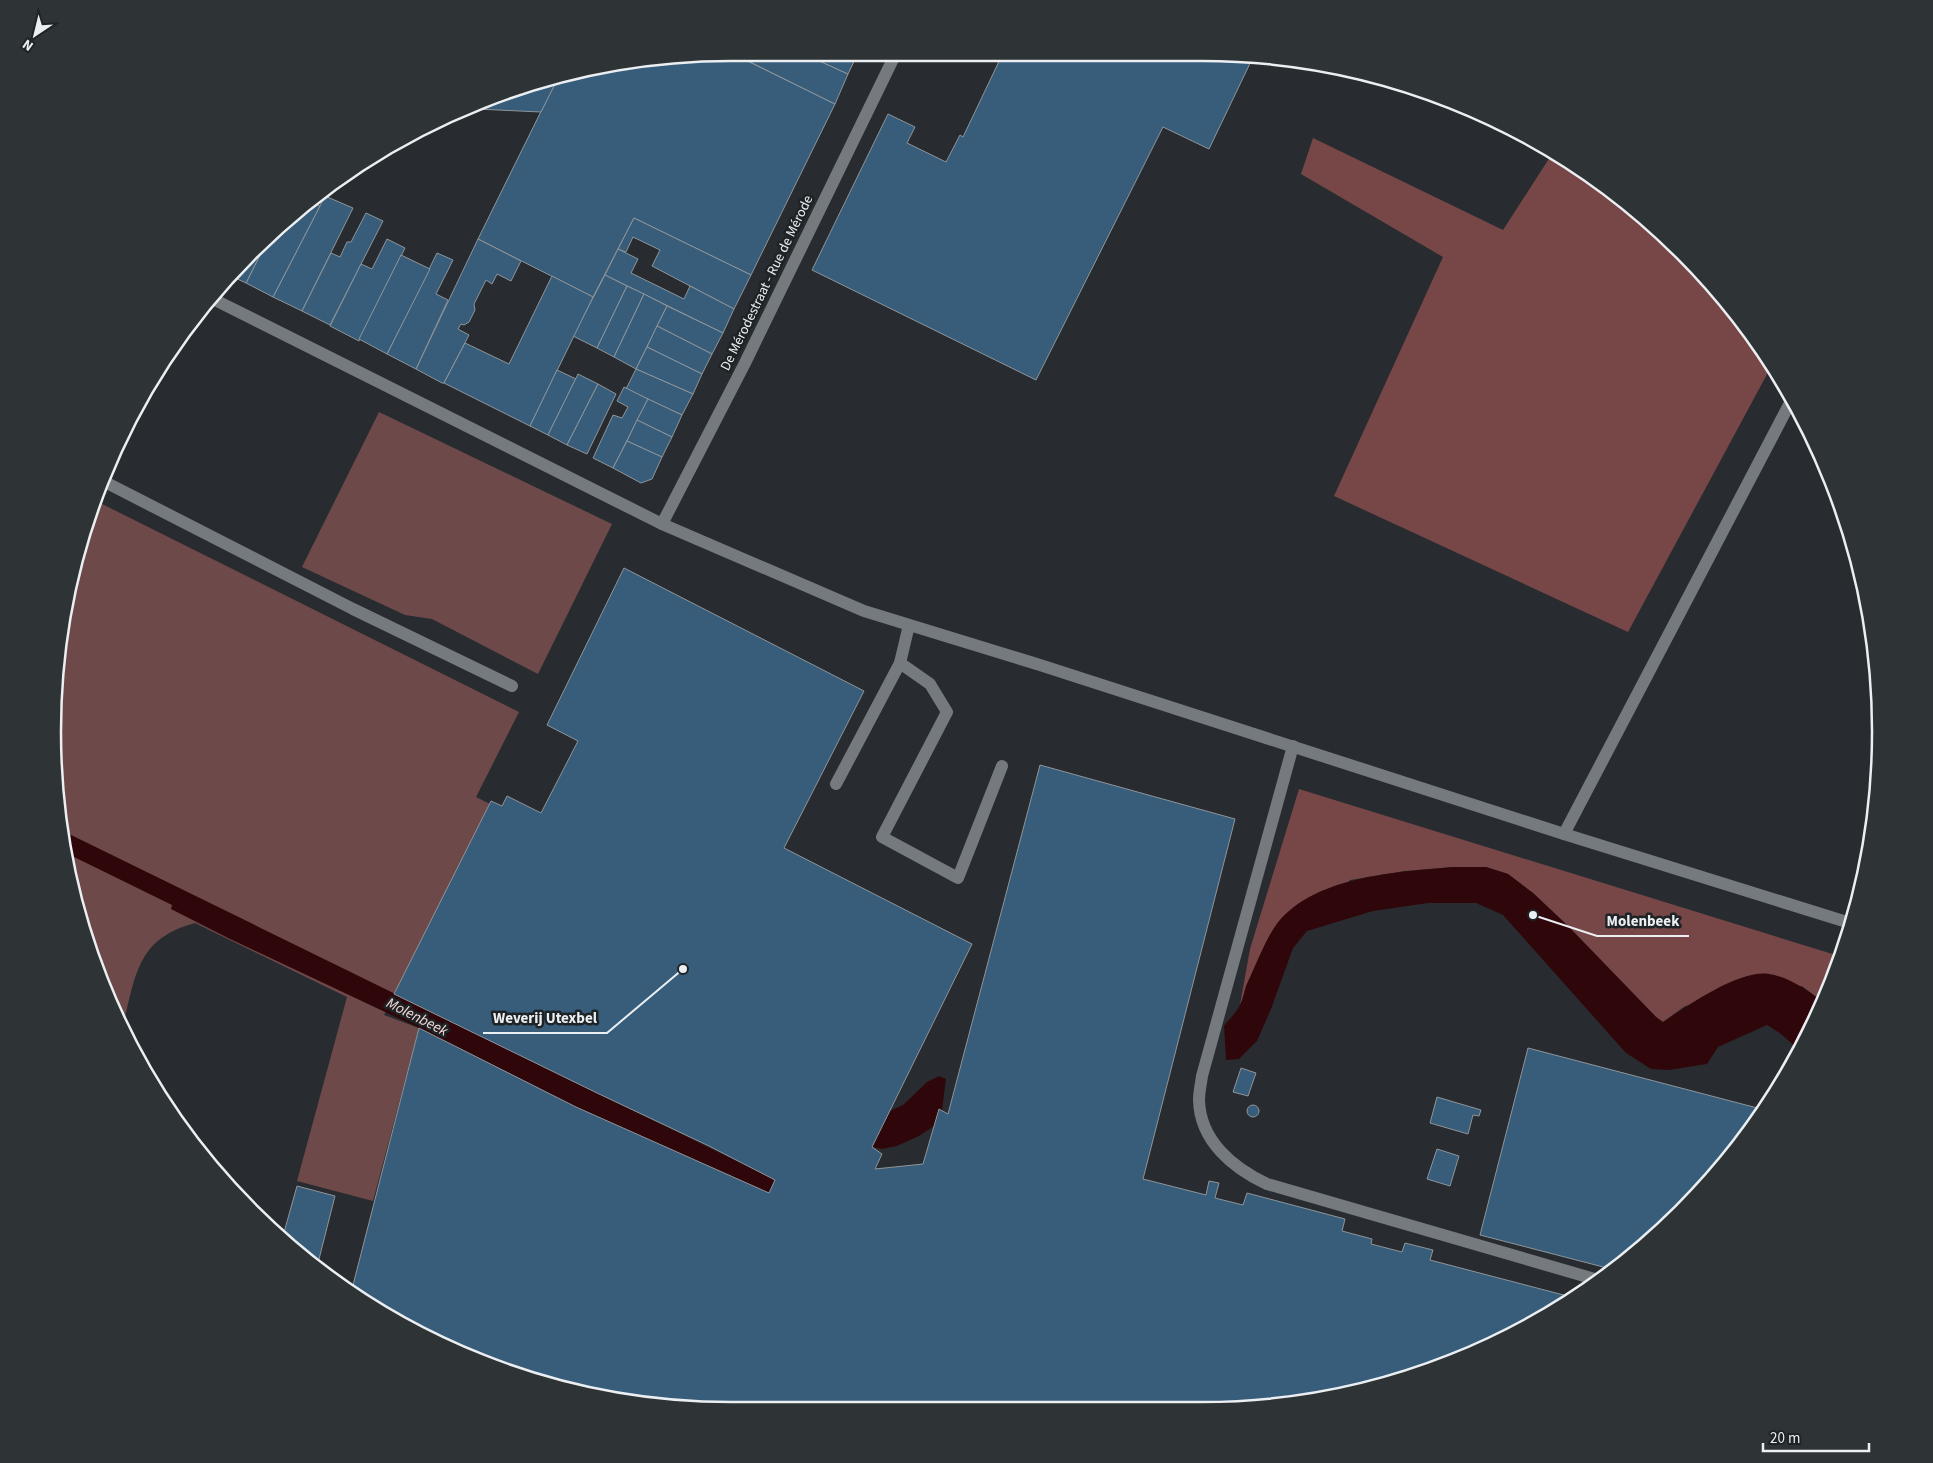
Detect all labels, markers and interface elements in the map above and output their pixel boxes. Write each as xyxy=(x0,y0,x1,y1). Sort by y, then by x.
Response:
north arrow xyxy=(10,10,60,60)
text: N xyxy=(19,34,38,56)
street label: De Mérodestraat - Rue de Mérode xyxy=(716,192,818,374)
callout: Molenbeek xyxy=(1597,906,1689,936)
text: Molenbeek xyxy=(1607,911,1680,932)
water label: Molenbeek xyxy=(383,993,452,1042)
callout: Weverij Utexbel xyxy=(483,1003,607,1033)
text: Weverij Utexbel xyxy=(493,1008,598,1029)
scale bar xyxy=(1763,1420,1869,1452)
text: 20 m xyxy=(1770,1428,1800,1449)

